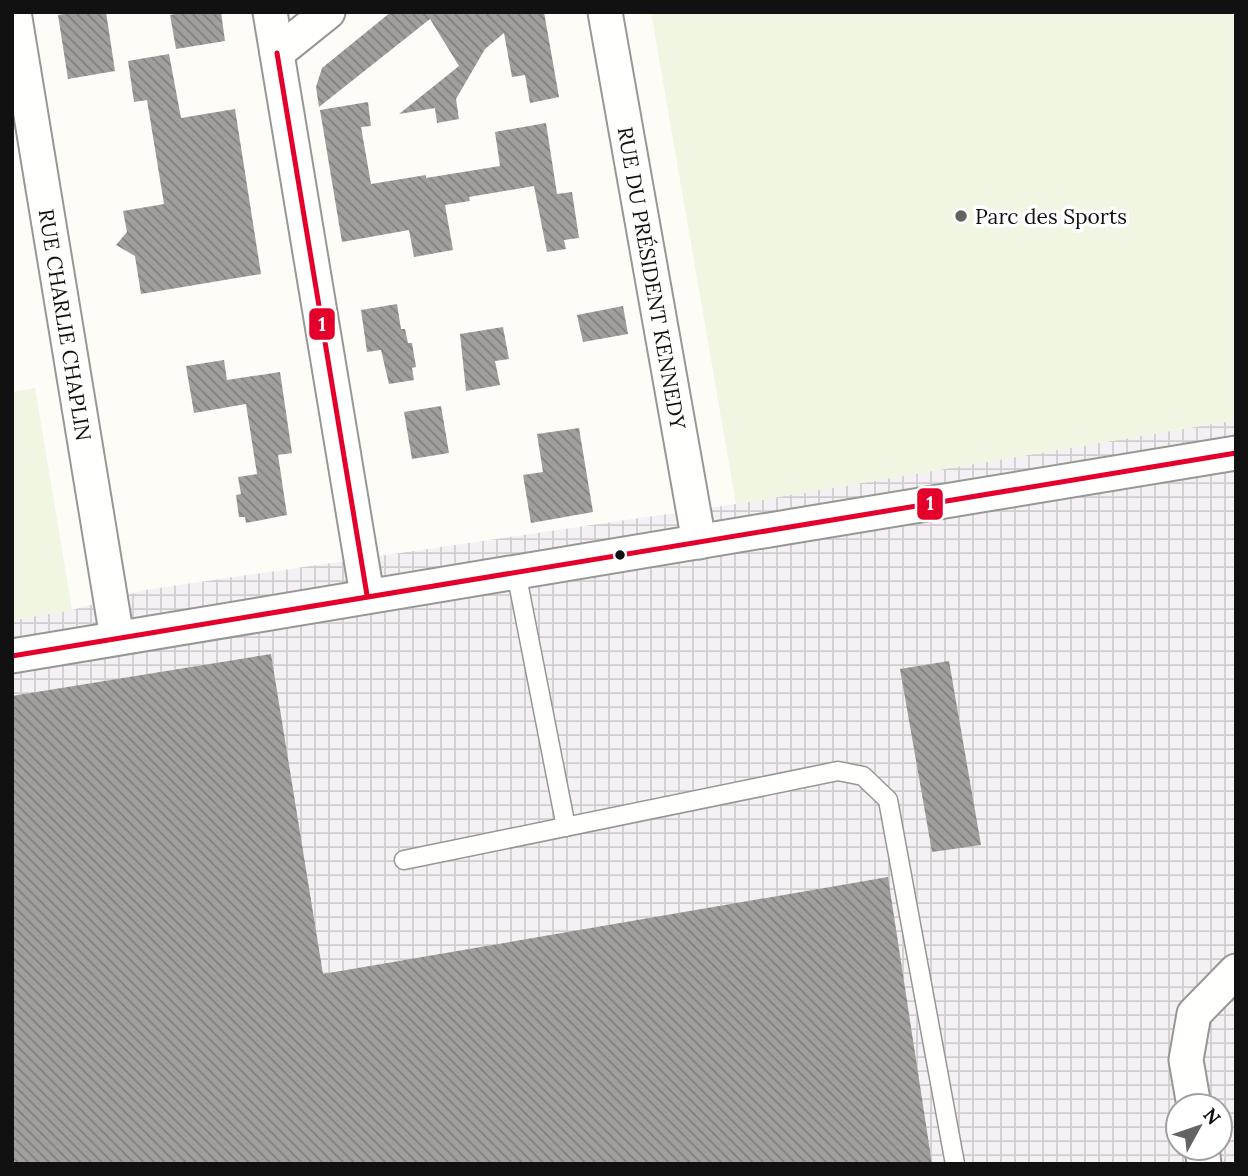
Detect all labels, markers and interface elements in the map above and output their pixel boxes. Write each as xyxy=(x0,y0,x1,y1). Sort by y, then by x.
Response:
street label: RUE DU PRÉSIDENT KENNEDY xyxy=(612,124,692,432)
place label: Parc des Sports xyxy=(975,203,1127,230)
street label: RUE CHARLIE CHAPLIN xyxy=(33,207,98,443)
marker: Parc des Sports xyxy=(953,208,969,224)
line badge: 1 xyxy=(308,307,336,341)
text: 1 xyxy=(318,312,326,336)
line badge: 1 xyxy=(916,487,944,521)
text: 1 xyxy=(926,491,934,515)
unlabelled marker xyxy=(613,548,627,562)
north arrow xyxy=(1164,1092,1234,1162)
text: N xyxy=(1198,1103,1226,1130)

